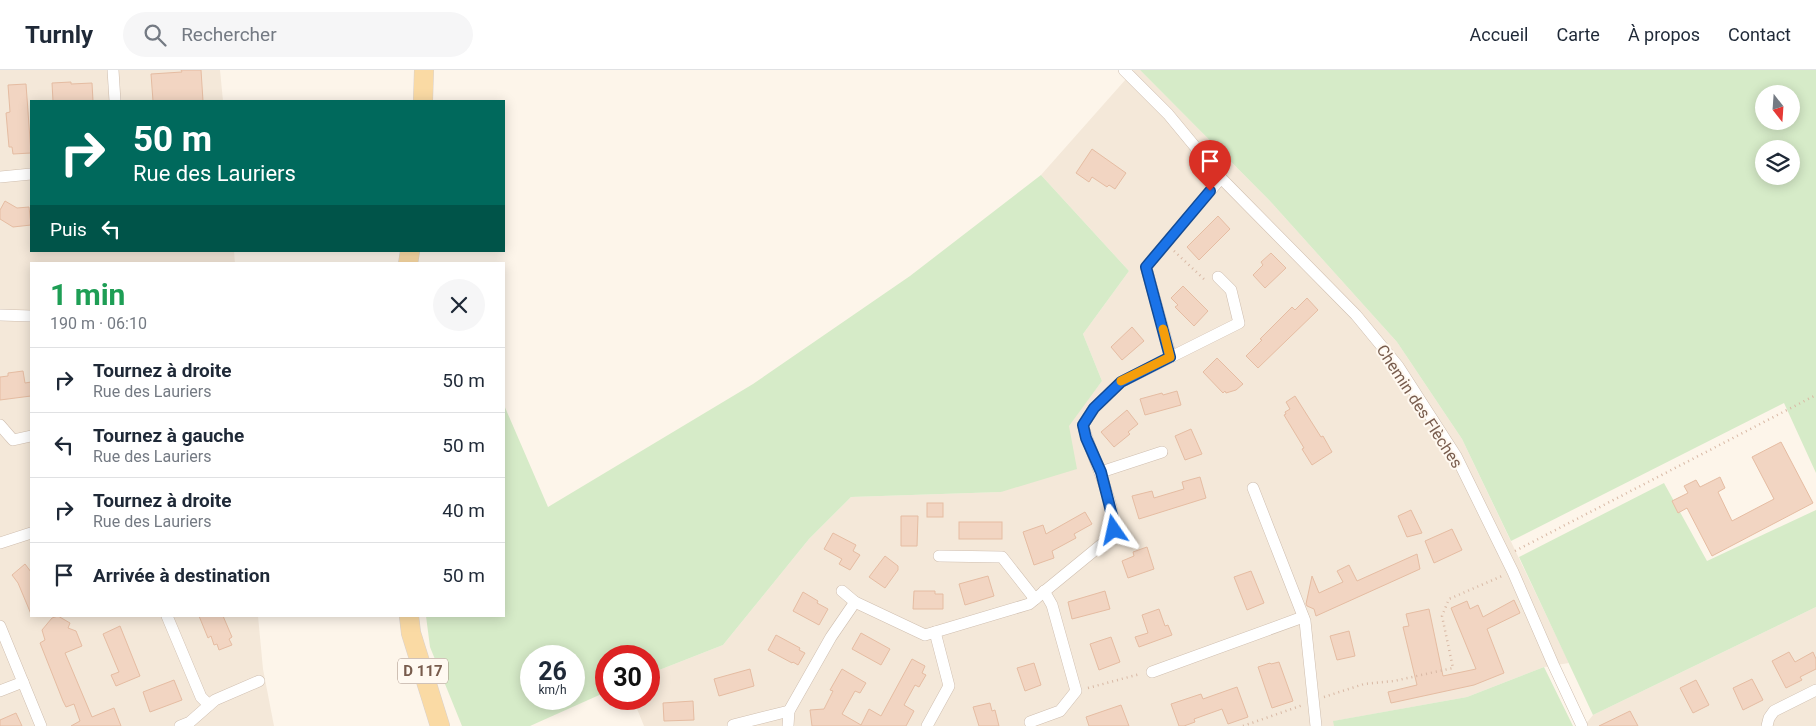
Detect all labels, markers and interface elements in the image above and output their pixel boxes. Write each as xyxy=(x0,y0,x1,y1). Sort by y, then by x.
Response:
search box xyxy=(123,12,473,57)
text: Turnly xyxy=(25,21,93,49)
icon: search xyxy=(141,21,169,49)
text: Rechercher xyxy=(181,23,277,46)
text: Accueil xyxy=(1470,24,1528,45)
text: Carte xyxy=(1556,24,1600,45)
text: À propos xyxy=(1628,24,1700,45)
text: Contact xyxy=(1728,24,1791,45)
north arrow xyxy=(1755,85,1800,130)
map controls xyxy=(1755,85,1800,185)
text: 50 m xyxy=(133,119,212,160)
icon: right xyxy=(50,120,115,185)
pin xyxy=(1189,140,1231,191)
button: layers xyxy=(1755,140,1800,185)
icon: arrive xyxy=(1196,147,1224,175)
text: Rue des Lauriers xyxy=(133,161,296,186)
icon: left xyxy=(97,215,125,243)
text: Puis xyxy=(50,218,87,241)
text: 1 min xyxy=(50,277,125,312)
button: close xyxy=(433,279,485,331)
text: 190 m · 06:10 xyxy=(50,314,147,333)
street label: Chemin des Flèches xyxy=(1373,341,1467,472)
text: Tournez à droite xyxy=(93,359,232,382)
icon: right xyxy=(50,366,78,394)
text: 50 m xyxy=(442,369,485,392)
text: Rue des Lauriers xyxy=(93,382,211,401)
text: Tournez à gauche xyxy=(93,424,244,447)
icon: left xyxy=(50,431,78,459)
text: 50 m xyxy=(442,434,485,457)
text: Rue des Lauriers xyxy=(93,447,211,466)
text: Tournez à droite xyxy=(93,489,232,512)
icon: right xyxy=(50,496,78,524)
text: 40 m xyxy=(442,499,485,522)
position arrow xyxy=(1087,503,1139,555)
text: Rue des Lauriers xyxy=(93,512,211,531)
icon: arrive xyxy=(50,561,78,589)
text: Arrivée à destination xyxy=(93,564,270,587)
text: 50 m xyxy=(442,564,485,587)
speed limit sign: 30 xyxy=(595,645,660,710)
text: 26 xyxy=(538,657,567,686)
road number: D 117 xyxy=(398,658,448,684)
text: km/h xyxy=(538,683,567,697)

